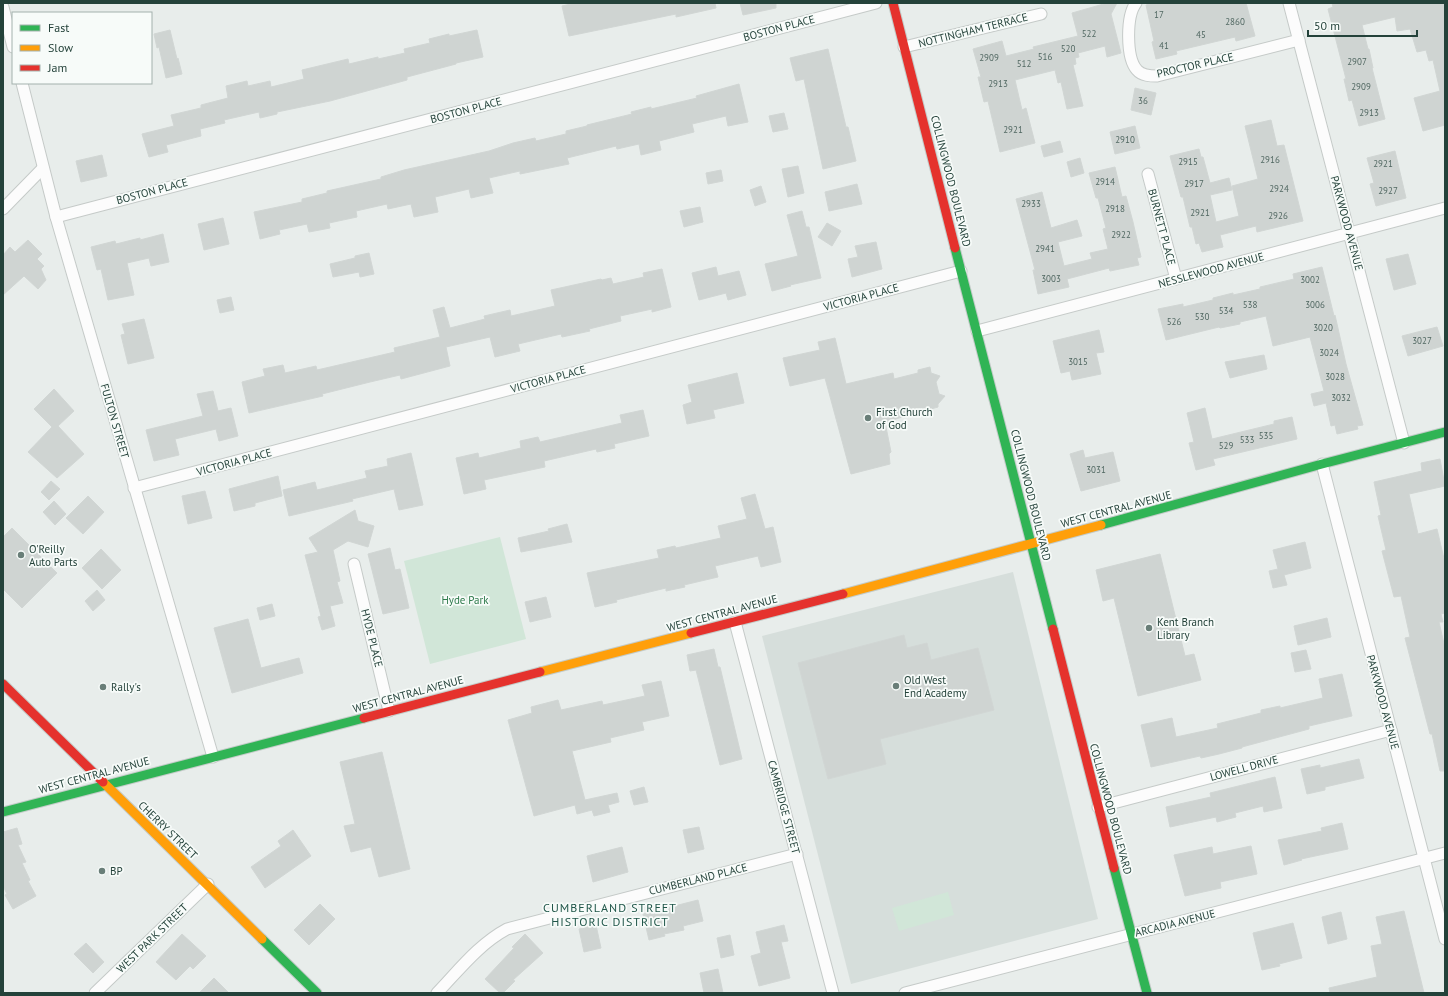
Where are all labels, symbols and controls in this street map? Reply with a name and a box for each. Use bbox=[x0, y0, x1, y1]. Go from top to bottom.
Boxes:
house number: 17 bbox=[1154, 9, 1164, 20]
street label: NOTTINGHAM TERRACE bbox=[917, 10, 1029, 50]
legend bbox=[12, 12, 152, 84]
street label: BOSTON PLACE bbox=[742, 12, 816, 44]
scale bar bbox=[1308, 12, 1417, 38]
house number: 2860 bbox=[1225, 16, 1245, 27]
text: 50 m bbox=[1314, 18, 1340, 33]
text: Fast bbox=[48, 20, 69, 35]
house number: 522 bbox=[1082, 28, 1096, 39]
house number: 45 bbox=[1196, 29, 1206, 40]
text: Slow bbox=[48, 40, 73, 55]
house number: 41 bbox=[1159, 40, 1169, 51]
house number: 520 bbox=[1061, 43, 1075, 54]
street label: PROCTOR PLACE bbox=[1155, 49, 1235, 81]
house number: 516 bbox=[1038, 51, 1052, 62]
house number: 2909 bbox=[979, 52, 999, 63]
house number: 2907 bbox=[1347, 56, 1367, 67]
house number: 512 bbox=[1017, 58, 1031, 69]
text: Jam bbox=[47, 60, 67, 75]
house number: 2913 bbox=[988, 78, 1008, 89]
house number: 2909 bbox=[1351, 81, 1371, 92]
street label: BOSTON PLACE bbox=[429, 94, 503, 126]
house number: 36 bbox=[1138, 95, 1148, 106]
house number: 2913 bbox=[1359, 107, 1379, 118]
street label: COLLINGWOOD BOULEVARD bbox=[928, 114, 974, 248]
house number: 2921 bbox=[1003, 124, 1023, 135]
house number: 2910 bbox=[1115, 134, 1135, 145]
house number: 2916 bbox=[1260, 154, 1280, 165]
house number: 2915 bbox=[1178, 156, 1198, 167]
house number: 2921 bbox=[1373, 158, 1393, 169]
street label: PARKWOOD AVENUE bbox=[1328, 174, 1366, 272]
street label: BOSTON PLACE bbox=[115, 175, 189, 207]
house number: 2914 bbox=[1095, 176, 1115, 187]
house number: 2917 bbox=[1184, 178, 1204, 189]
house number: 2924 bbox=[1269, 183, 1289, 194]
house number: 2927 bbox=[1378, 185, 1398, 196]
street label: BURNETT PLACE bbox=[1145, 187, 1179, 267]
house number: 2933 bbox=[1021, 198, 1041, 209]
house number: 2918 bbox=[1105, 203, 1125, 214]
house number: 2921 bbox=[1190, 207, 1210, 218]
house number: 2926 bbox=[1268, 210, 1288, 221]
house number: 2922 bbox=[1111, 229, 1131, 240]
house number: 2941 bbox=[1035, 243, 1055, 254]
street label: NESSLEWOOD AVENUE bbox=[1157, 249, 1265, 291]
house number: 3003 bbox=[1041, 273, 1061, 284]
house number: 3002 bbox=[1300, 274, 1320, 285]
street label: VICTORIA PLACE bbox=[821, 280, 900, 314]
house number: 538 bbox=[1243, 299, 1257, 310]
house number: 3006 bbox=[1305, 299, 1325, 310]
house number: 534 bbox=[1219, 305, 1233, 316]
house number: 530 bbox=[1195, 311, 1209, 322]
house number: 526 bbox=[1167, 316, 1181, 327]
house number: 3020 bbox=[1313, 322, 1333, 333]
house number: 3027 bbox=[1412, 335, 1432, 346]
house number: 3024 bbox=[1319, 347, 1339, 358]
house number: 3015 bbox=[1068, 356, 1088, 367]
street label: VICTORIA PLACE bbox=[508, 362, 587, 396]
house number: 3028 bbox=[1325, 371, 1345, 382]
street label: FULTON STREET bbox=[98, 382, 132, 460]
house number: 3032 bbox=[1331, 392, 1351, 403]
place label: First Church of God bbox=[876, 405, 933, 432]
marker: First Church of God bbox=[863, 413, 873, 423]
street label: COLLINGWOOD BOULEVARD bbox=[1008, 428, 1054, 562]
house number: 535 bbox=[1259, 430, 1273, 441]
house number: 533 bbox=[1240, 434, 1254, 445]
house number: 529 bbox=[1219, 440, 1233, 451]
street label: VICTORIA PLACE bbox=[194, 445, 273, 479]
house number: 3031 bbox=[1086, 464, 1106, 475]
street label: WEST CENTRAL AVENUE bbox=[1059, 487, 1173, 531]
place label: O'Reilly Auto Parts bbox=[29, 542, 78, 569]
marker: O'Reilly Auto Parts bbox=[16, 550, 26, 560]
street label: WEST CENTRAL AVENUE bbox=[665, 591, 779, 635]
park label: Hyde Park bbox=[441, 593, 489, 607]
street label: HYDE PLACE bbox=[358, 607, 386, 669]
place label: Kent Branch Library bbox=[1157, 615, 1214, 642]
marker: Kent Branch Library bbox=[1144, 623, 1154, 633]
street label: PARKWOOD AVENUE bbox=[1364, 653, 1402, 751]
street label: WEST CENTRAL AVENUE bbox=[351, 672, 465, 716]
place label: Old West End Academy bbox=[904, 673, 968, 700]
place label: Rally's bbox=[111, 680, 141, 694]
marker: Old West End Academy bbox=[891, 681, 901, 691]
marker: Rally's bbox=[98, 682, 108, 692]
street label: COLLINGWOOD BOULEVARD bbox=[1087, 742, 1135, 876]
street label: LOWELL DRIVE bbox=[1208, 752, 1280, 784]
street label: WEST CENTRAL AVENUE bbox=[37, 753, 151, 797]
street label: CAMBRIDGE STREET bbox=[765, 759, 803, 855]
street label: CHERRY STREET bbox=[135, 798, 201, 862]
street label: CUMBERLAND PLACE bbox=[647, 860, 749, 898]
place label: BP bbox=[110, 864, 123, 878]
marker: BP bbox=[97, 866, 107, 876]
street label: WEST PARK STREET bbox=[113, 900, 191, 976]
district label: CUMBERLAND STREET HISTORIC DISTRICT bbox=[543, 900, 677, 929]
street label: ARCADIA AVENUE bbox=[1133, 906, 1217, 940]

